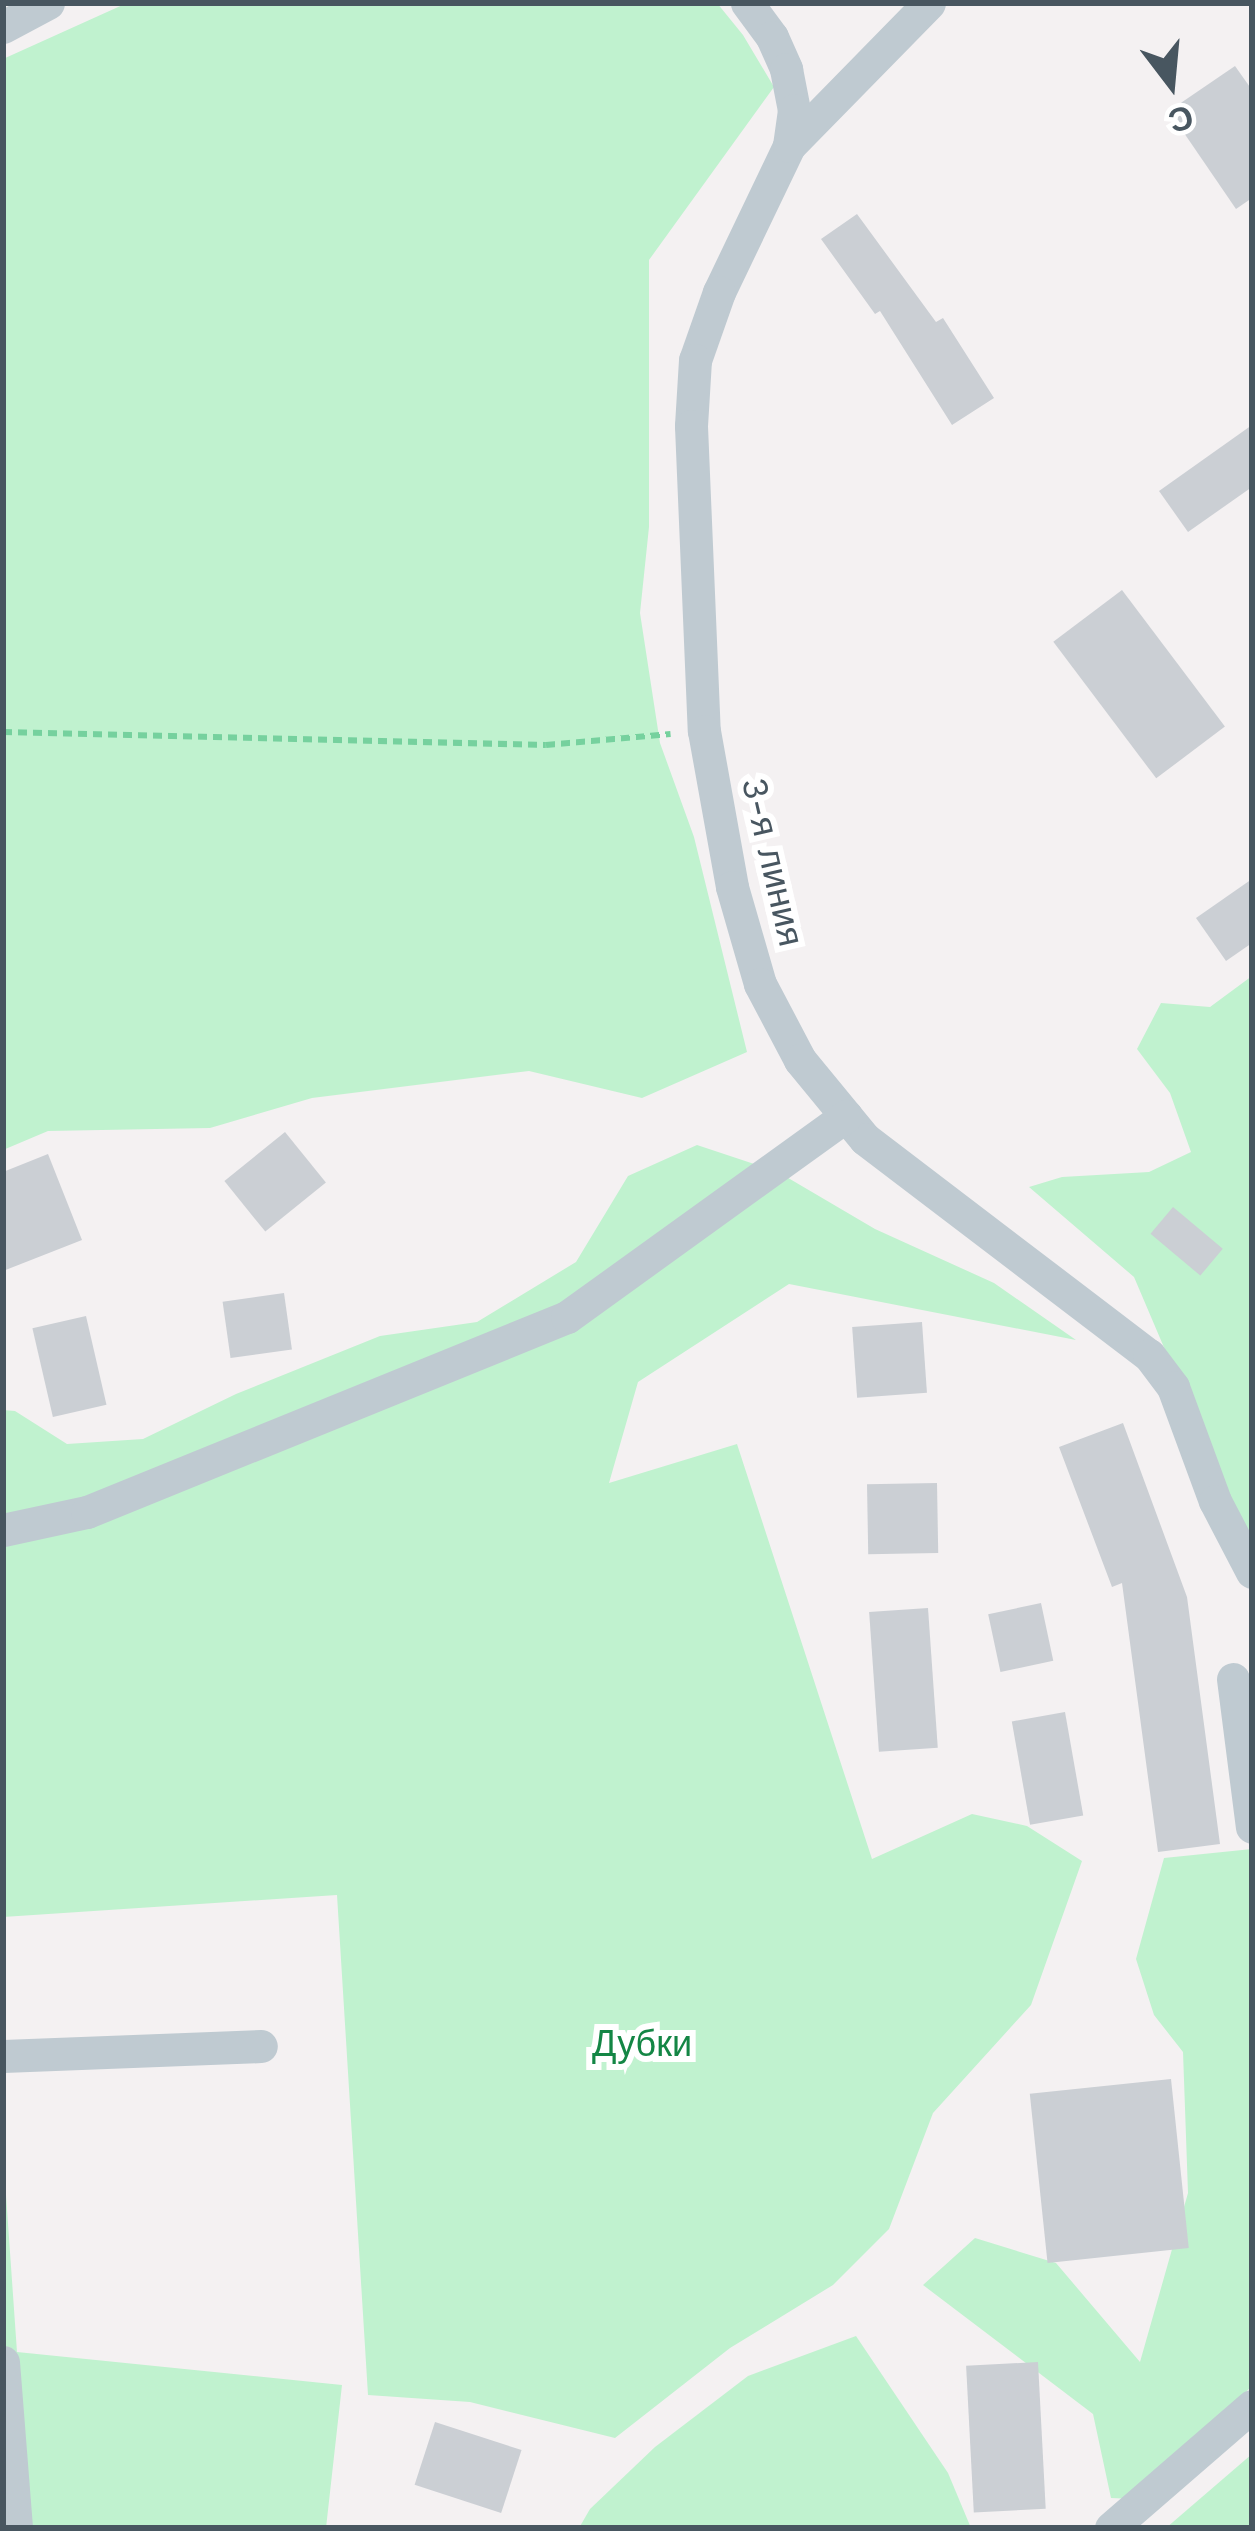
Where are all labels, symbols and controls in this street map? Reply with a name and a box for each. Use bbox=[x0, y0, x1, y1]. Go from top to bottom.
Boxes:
north arrow bbox=[1111, 24, 1231, 144]
text: С bbox=[1164, 97, 1198, 141]
street label: 3-я линия bbox=[732, 773, 812, 951]
park label: Дубки bbox=[592, 2023, 692, 2067]

